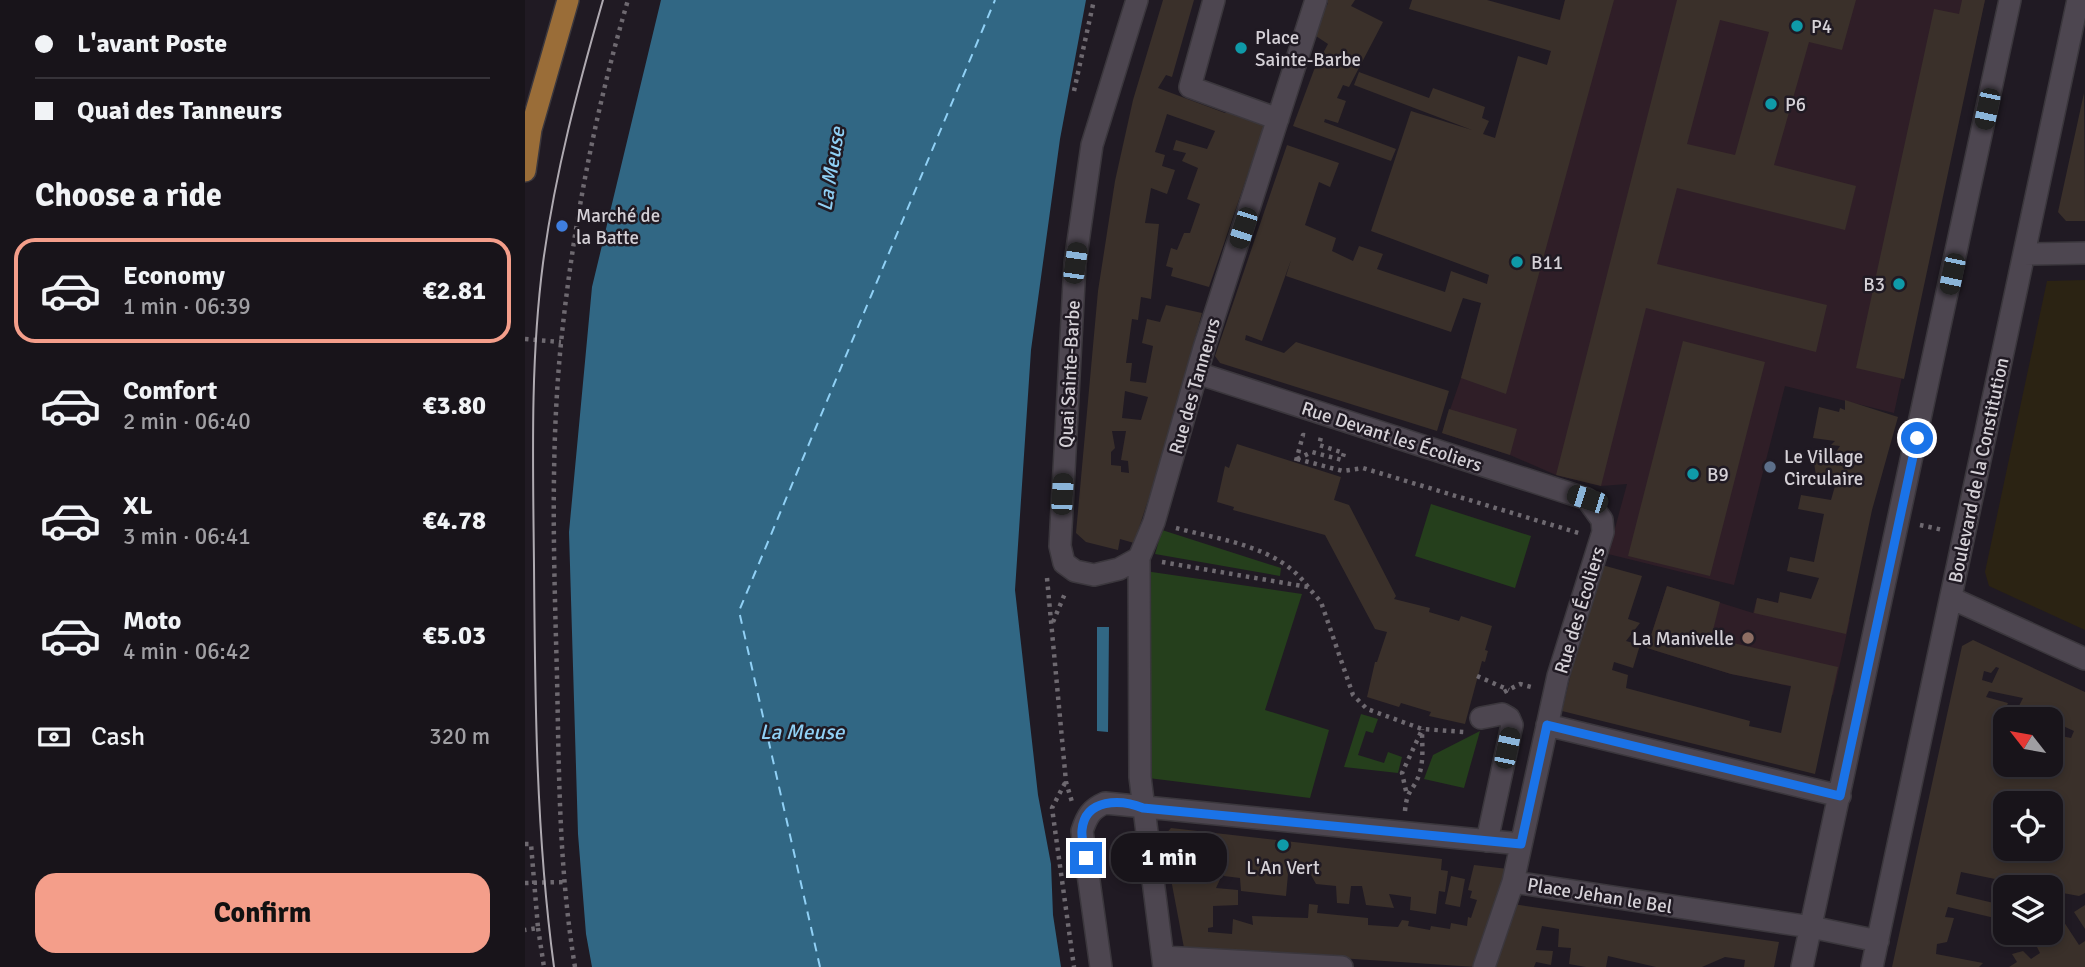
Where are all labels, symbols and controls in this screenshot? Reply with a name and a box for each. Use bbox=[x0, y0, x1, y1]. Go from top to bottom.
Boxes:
place label: P4 bbox=[1811, 15, 1832, 39]
marker: P4 bbox=[1789, 18, 1805, 34]
place label: Place Sainte-Barbe bbox=[1255, 26, 1361, 72]
text: L'avant Poste bbox=[77, 28, 227, 60]
marker: Place Sainte-Barbe bbox=[1233, 40, 1249, 56]
car bbox=[1973, 86, 2002, 132]
place label: P6 bbox=[1785, 93, 1806, 117]
text: Quai des Tanneurs bbox=[77, 95, 282, 127]
marker: P6 bbox=[1763, 96, 1779, 112]
water label: La Meuse bbox=[812, 124, 851, 213]
text: Choose a ride bbox=[35, 176, 222, 215]
place label: Marché de la Batte bbox=[576, 204, 660, 250]
car bbox=[1227, 205, 1260, 251]
marker: Marché de la Batte bbox=[554, 218, 570, 234]
car bbox=[1062, 241, 1089, 285]
place label: B11 bbox=[1531, 251, 1563, 275]
car bbox=[1938, 251, 1967, 297]
marker: B11 bbox=[1509, 254, 1525, 270]
icon: car bbox=[39, 259, 102, 322]
text: Economy bbox=[123, 260, 225, 292]
place label: B3 bbox=[1863, 273, 1885, 297]
text: €2.81 bbox=[422, 275, 486, 307]
marker: B3 bbox=[1891, 276, 1907, 292]
text: 1 min · 06:39 bbox=[123, 292, 251, 321]
street label: Quai Sainte-Barbe bbox=[1054, 300, 1086, 448]
street label: Rue des Tanneurs bbox=[1164, 315, 1226, 457]
street label: Boulevard de la Constitution bbox=[1943, 355, 2015, 585]
icon: car bbox=[39, 374, 102, 437]
text: Comfort bbox=[123, 375, 217, 407]
text: €3.80 bbox=[422, 390, 486, 422]
street label: Rue Devant les Écoliers bbox=[1298, 396, 1485, 477]
text: 2 min · 06:40 bbox=[123, 407, 251, 436]
route start bbox=[1901, 422, 1933, 454]
place label: Le Village Circulaire bbox=[1784, 445, 1863, 491]
marker: Le Village Circulaire bbox=[1762, 459, 1778, 475]
place label: B9 bbox=[1707, 463, 1729, 487]
marker: B9 bbox=[1685, 466, 1701, 482]
car bbox=[1051, 472, 1074, 516]
car bbox=[1564, 483, 1611, 515]
icon: car bbox=[39, 489, 102, 552]
text: XL bbox=[123, 490, 153, 522]
text: €4.78 bbox=[422, 505, 486, 537]
text: 3 min · 06:41 bbox=[123, 522, 251, 551]
street label: Rue des Écoliers bbox=[1549, 544, 1611, 677]
icon: car bbox=[39, 604, 102, 667]
text: Moto bbox=[123, 605, 181, 637]
text: €5.03 bbox=[422, 620, 486, 652]
place label: La Manivelle bbox=[1632, 627, 1734, 651]
marker: La Manivelle bbox=[1740, 630, 1756, 646]
text: 4 min · 06:42 bbox=[123, 637, 251, 666]
north arrow bbox=[1993, 707, 2063, 777]
map controls bbox=[1993, 707, 2063, 945]
icon: cash bbox=[35, 718, 73, 756]
water label: La Meuse bbox=[760, 719, 846, 745]
text: Cash bbox=[91, 721, 145, 753]
text: 320 m bbox=[429, 722, 490, 751]
car bbox=[1493, 725, 1522, 771]
button: locate bbox=[1993, 791, 2063, 861]
callout: 1 min bbox=[1111, 834, 1226, 882]
marker: L'An Vert bbox=[1275, 837, 1291, 853]
route end bbox=[1070, 842, 1102, 874]
text: 1 min bbox=[1141, 843, 1197, 872]
place label: L'An Vert bbox=[1246, 856, 1320, 880]
button: Confirm bbox=[35, 873, 490, 953]
street label: Place Jehan le Bel bbox=[1526, 873, 1674, 919]
button: layers bbox=[1993, 875, 2063, 945]

